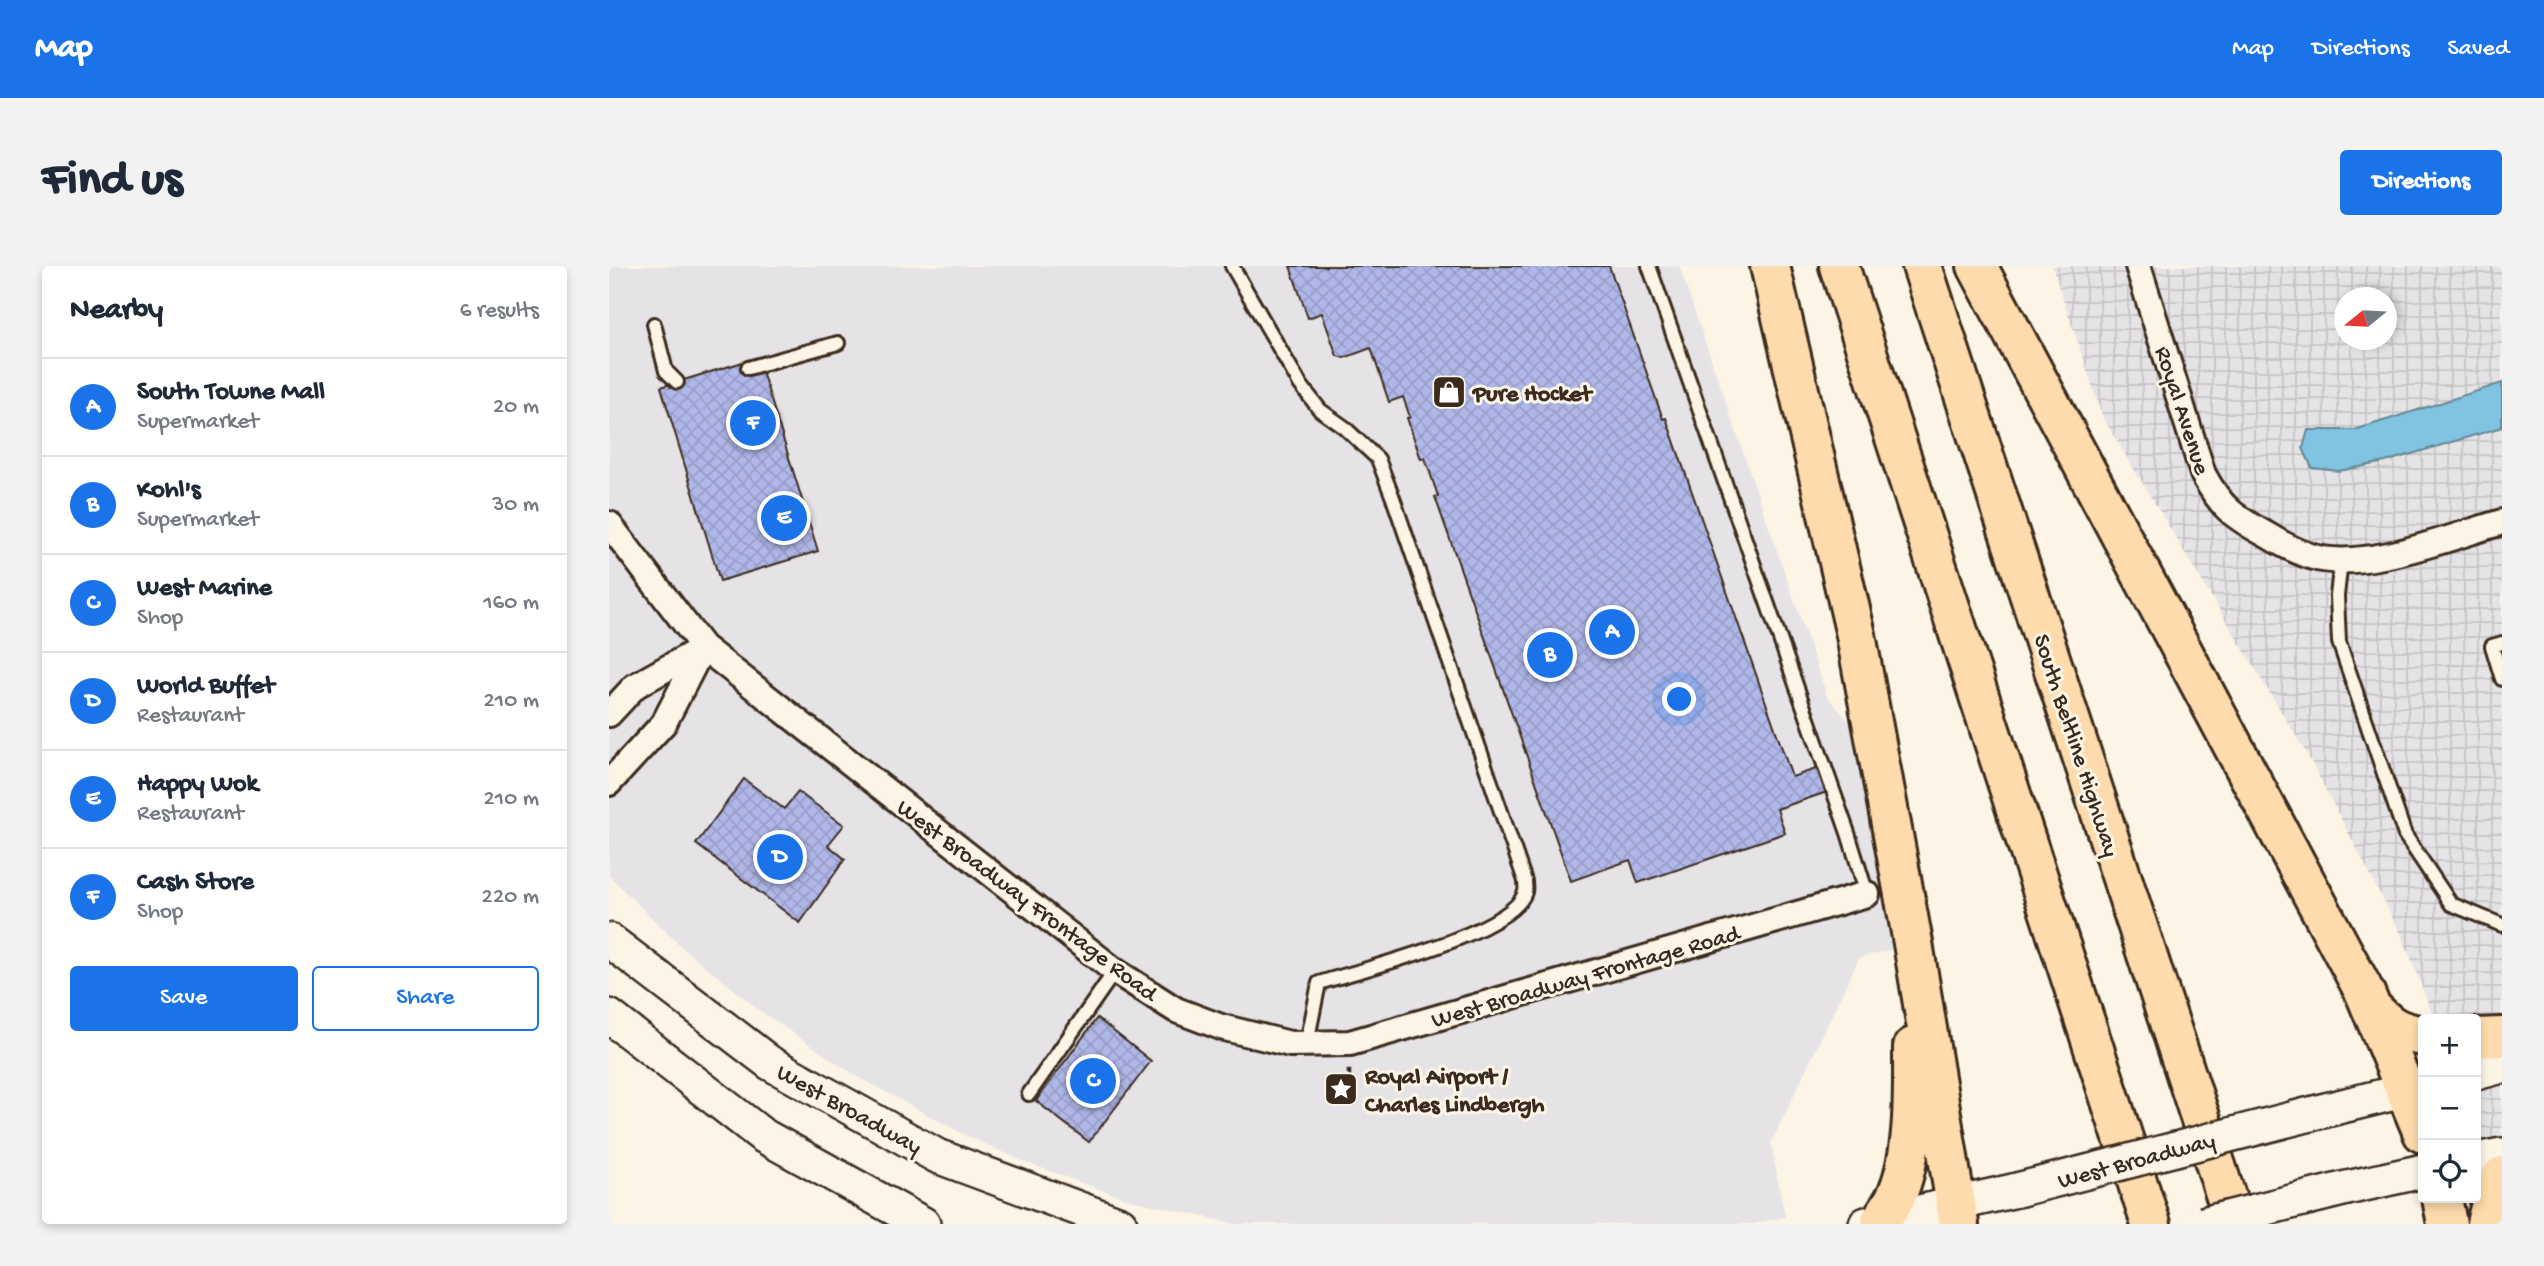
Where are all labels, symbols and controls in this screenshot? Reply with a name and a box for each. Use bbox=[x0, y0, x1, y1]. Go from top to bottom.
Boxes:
text: Map bbox=[35, 30, 92, 68]
text: Map bbox=[2232, 35, 2274, 64]
text: Directions bbox=[2312, 35, 2410, 64]
text: Saved bbox=[2448, 35, 2509, 64]
button: Directions bbox=[2340, 150, 2502, 215]
text: Find us bbox=[42, 153, 182, 211]
north arrow bbox=[2334, 287, 2397, 350]
text: Nearby bbox=[70, 294, 163, 329]
text: 6 results bbox=[460, 298, 539, 325]
street label: Royal Avenue bbox=[2146, 343, 2215, 480]
shop icon: Pure Hocket bbox=[1430, 373, 1468, 411]
text: South Towne Mall bbox=[137, 378, 325, 409]
place label: Pure Hocket bbox=[1471, 381, 1593, 410]
text: A bbox=[86, 394, 100, 421]
text: 20 m bbox=[493, 394, 539, 421]
pin: F bbox=[730, 397, 776, 449]
text: Supermarket bbox=[137, 409, 259, 436]
text: Kohl's bbox=[137, 476, 201, 507]
text: B bbox=[87, 492, 99, 519]
text: 30 m bbox=[492, 492, 539, 519]
pin: E bbox=[761, 492, 807, 544]
text: Supermarket bbox=[137, 507, 259, 534]
text: West Marine bbox=[137, 574, 272, 605]
text: C bbox=[87, 590, 99, 617]
text: 160 m bbox=[483, 590, 539, 617]
text: Shop bbox=[137, 605, 183, 632]
pin: A bbox=[1589, 606, 1635, 658]
pin: B bbox=[1527, 629, 1573, 681]
street label: South Beltline Highway bbox=[2025, 631, 2124, 861]
text: World Buffet bbox=[137, 672, 274, 703]
your location bbox=[1662, 682, 1696, 716]
text: D bbox=[86, 688, 101, 715]
text: 210 m bbox=[484, 688, 539, 715]
text: Restaurant bbox=[137, 703, 244, 730]
text: Happy Wok bbox=[137, 770, 258, 801]
text: E bbox=[86, 786, 100, 813]
text: 210 m bbox=[484, 786, 539, 813]
street label: West Broadway Frontage Road bbox=[890, 794, 1164, 1011]
text: Restaurant bbox=[137, 801, 244, 828]
pin: D bbox=[757, 831, 803, 883]
text: Cash Store bbox=[137, 868, 254, 899]
text: F bbox=[87, 884, 99, 911]
text: 220 m bbox=[482, 884, 539, 911]
text: Shop bbox=[137, 899, 183, 926]
street label: West Broadway Frontage Road bbox=[1429, 920, 1745, 1036]
button: Save bbox=[70, 966, 298, 1031]
button: Share bbox=[312, 966, 539, 1031]
map controls bbox=[2418, 1014, 2481, 1203]
button: + bbox=[2418, 1014, 2481, 1077]
pin: C bbox=[1070, 1055, 1116, 1107]
street label: West Broadway bbox=[771, 1059, 926, 1163]
place label: Royal Airport / Charles Lindbergh bbox=[1364, 1064, 1545, 1121]
place icon: Royal Airport / Charles Lindbergh bbox=[1322, 1070, 1360, 1108]
button: − bbox=[2418, 1077, 2481, 1140]
street label: West Broadway bbox=[2055, 1127, 2219, 1197]
button: locate bbox=[2418, 1140, 2481, 1203]

